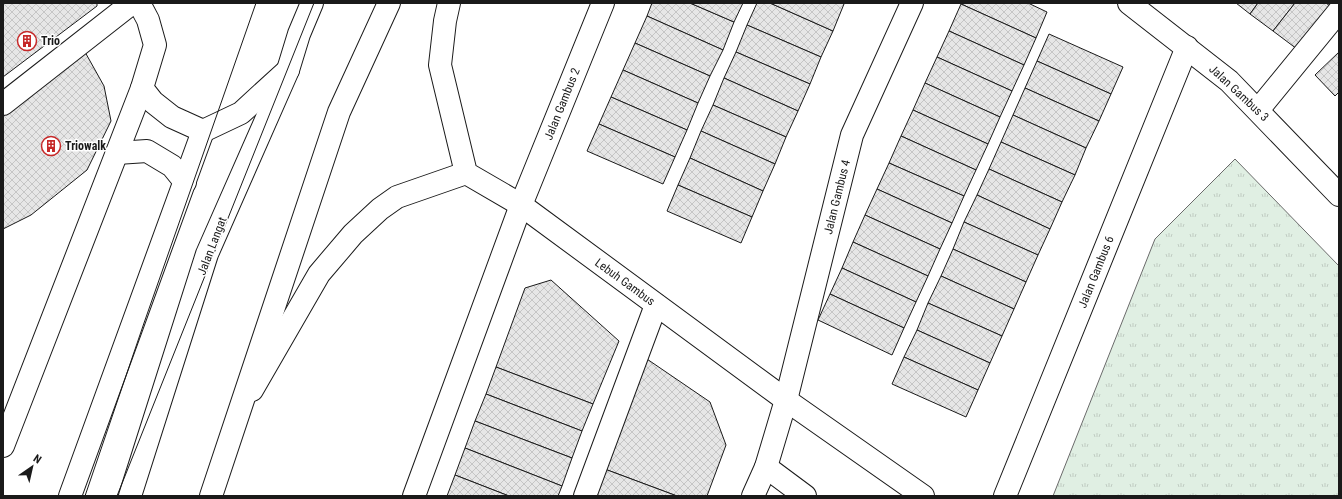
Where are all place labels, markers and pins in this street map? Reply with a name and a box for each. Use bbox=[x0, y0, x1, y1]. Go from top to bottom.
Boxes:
building icon: Trio bbox=[16, 30, 38, 52]
place label: Trio bbox=[41, 34, 60, 48]
building icon: Triowalk bbox=[40, 135, 62, 157]
place label: Triowalk bbox=[65, 139, 106, 153]

